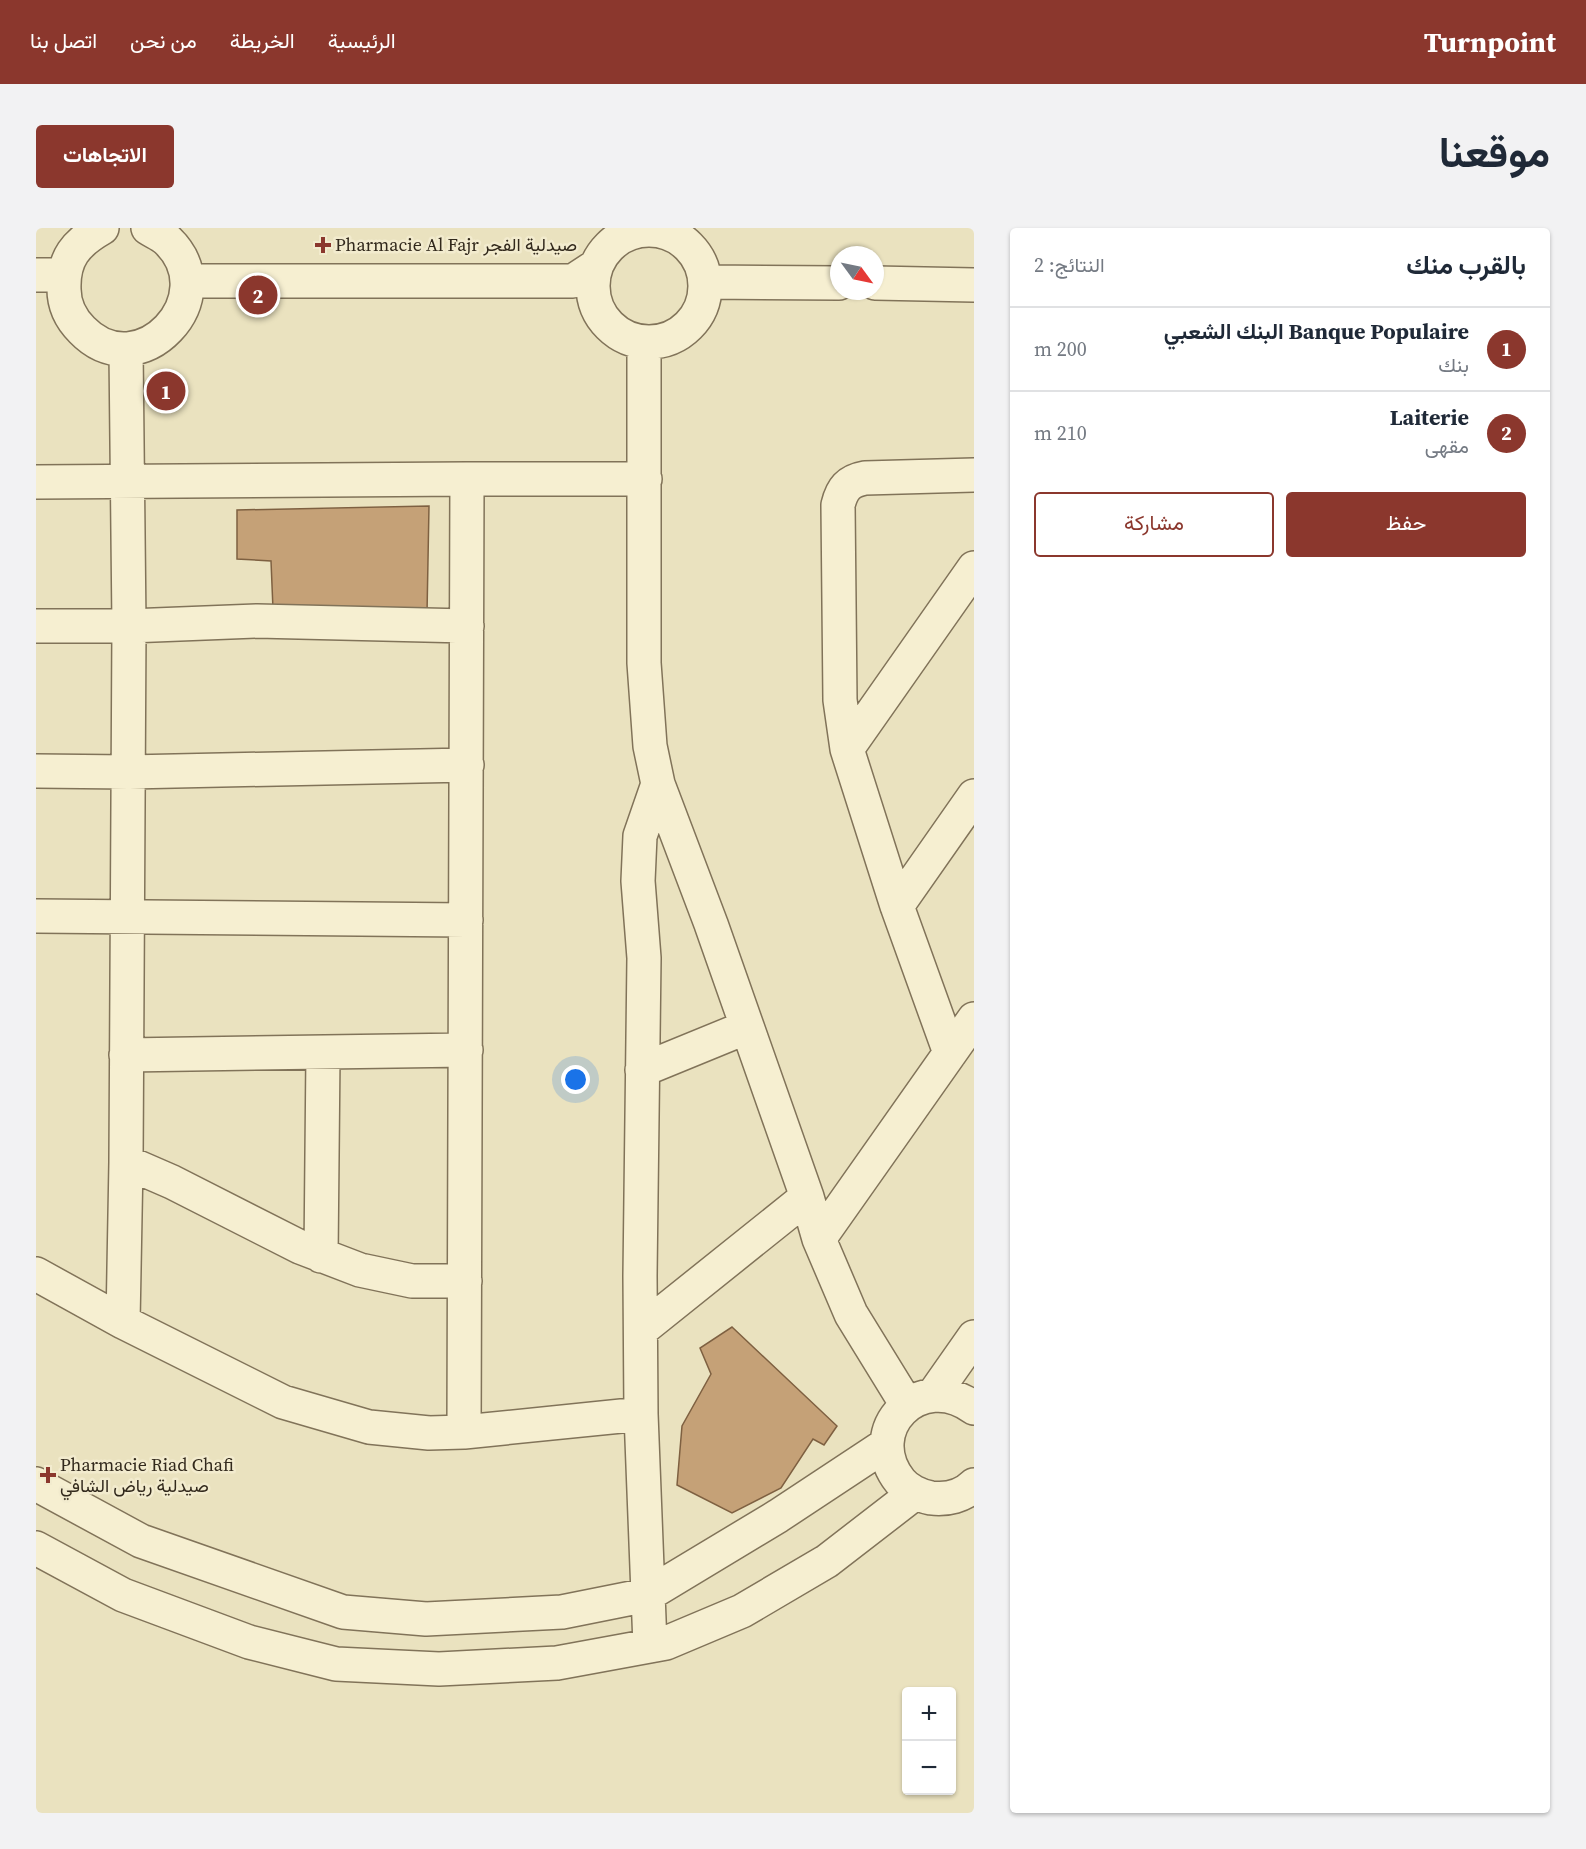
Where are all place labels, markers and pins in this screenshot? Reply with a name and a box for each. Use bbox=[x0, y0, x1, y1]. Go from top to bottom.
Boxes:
place label: Pharmacie Al Fajr صيدلية الفجر bbox=[335, 232, 577, 257]
marker: Pharmacie Al Fajr صيدلية الفجر bbox=[316, 238, 330, 252]
pin: 2 bbox=[238, 272, 278, 318]
pin: 1 bbox=[146, 368, 186, 414]
place label: Pharmacie Riad Chafi صيدلية رياض الشافي bbox=[60, 1452, 234, 1501]
marker: Pharmacie Riad Chafi صيدلية رياض الشافي bbox=[41, 1468, 55, 1482]

